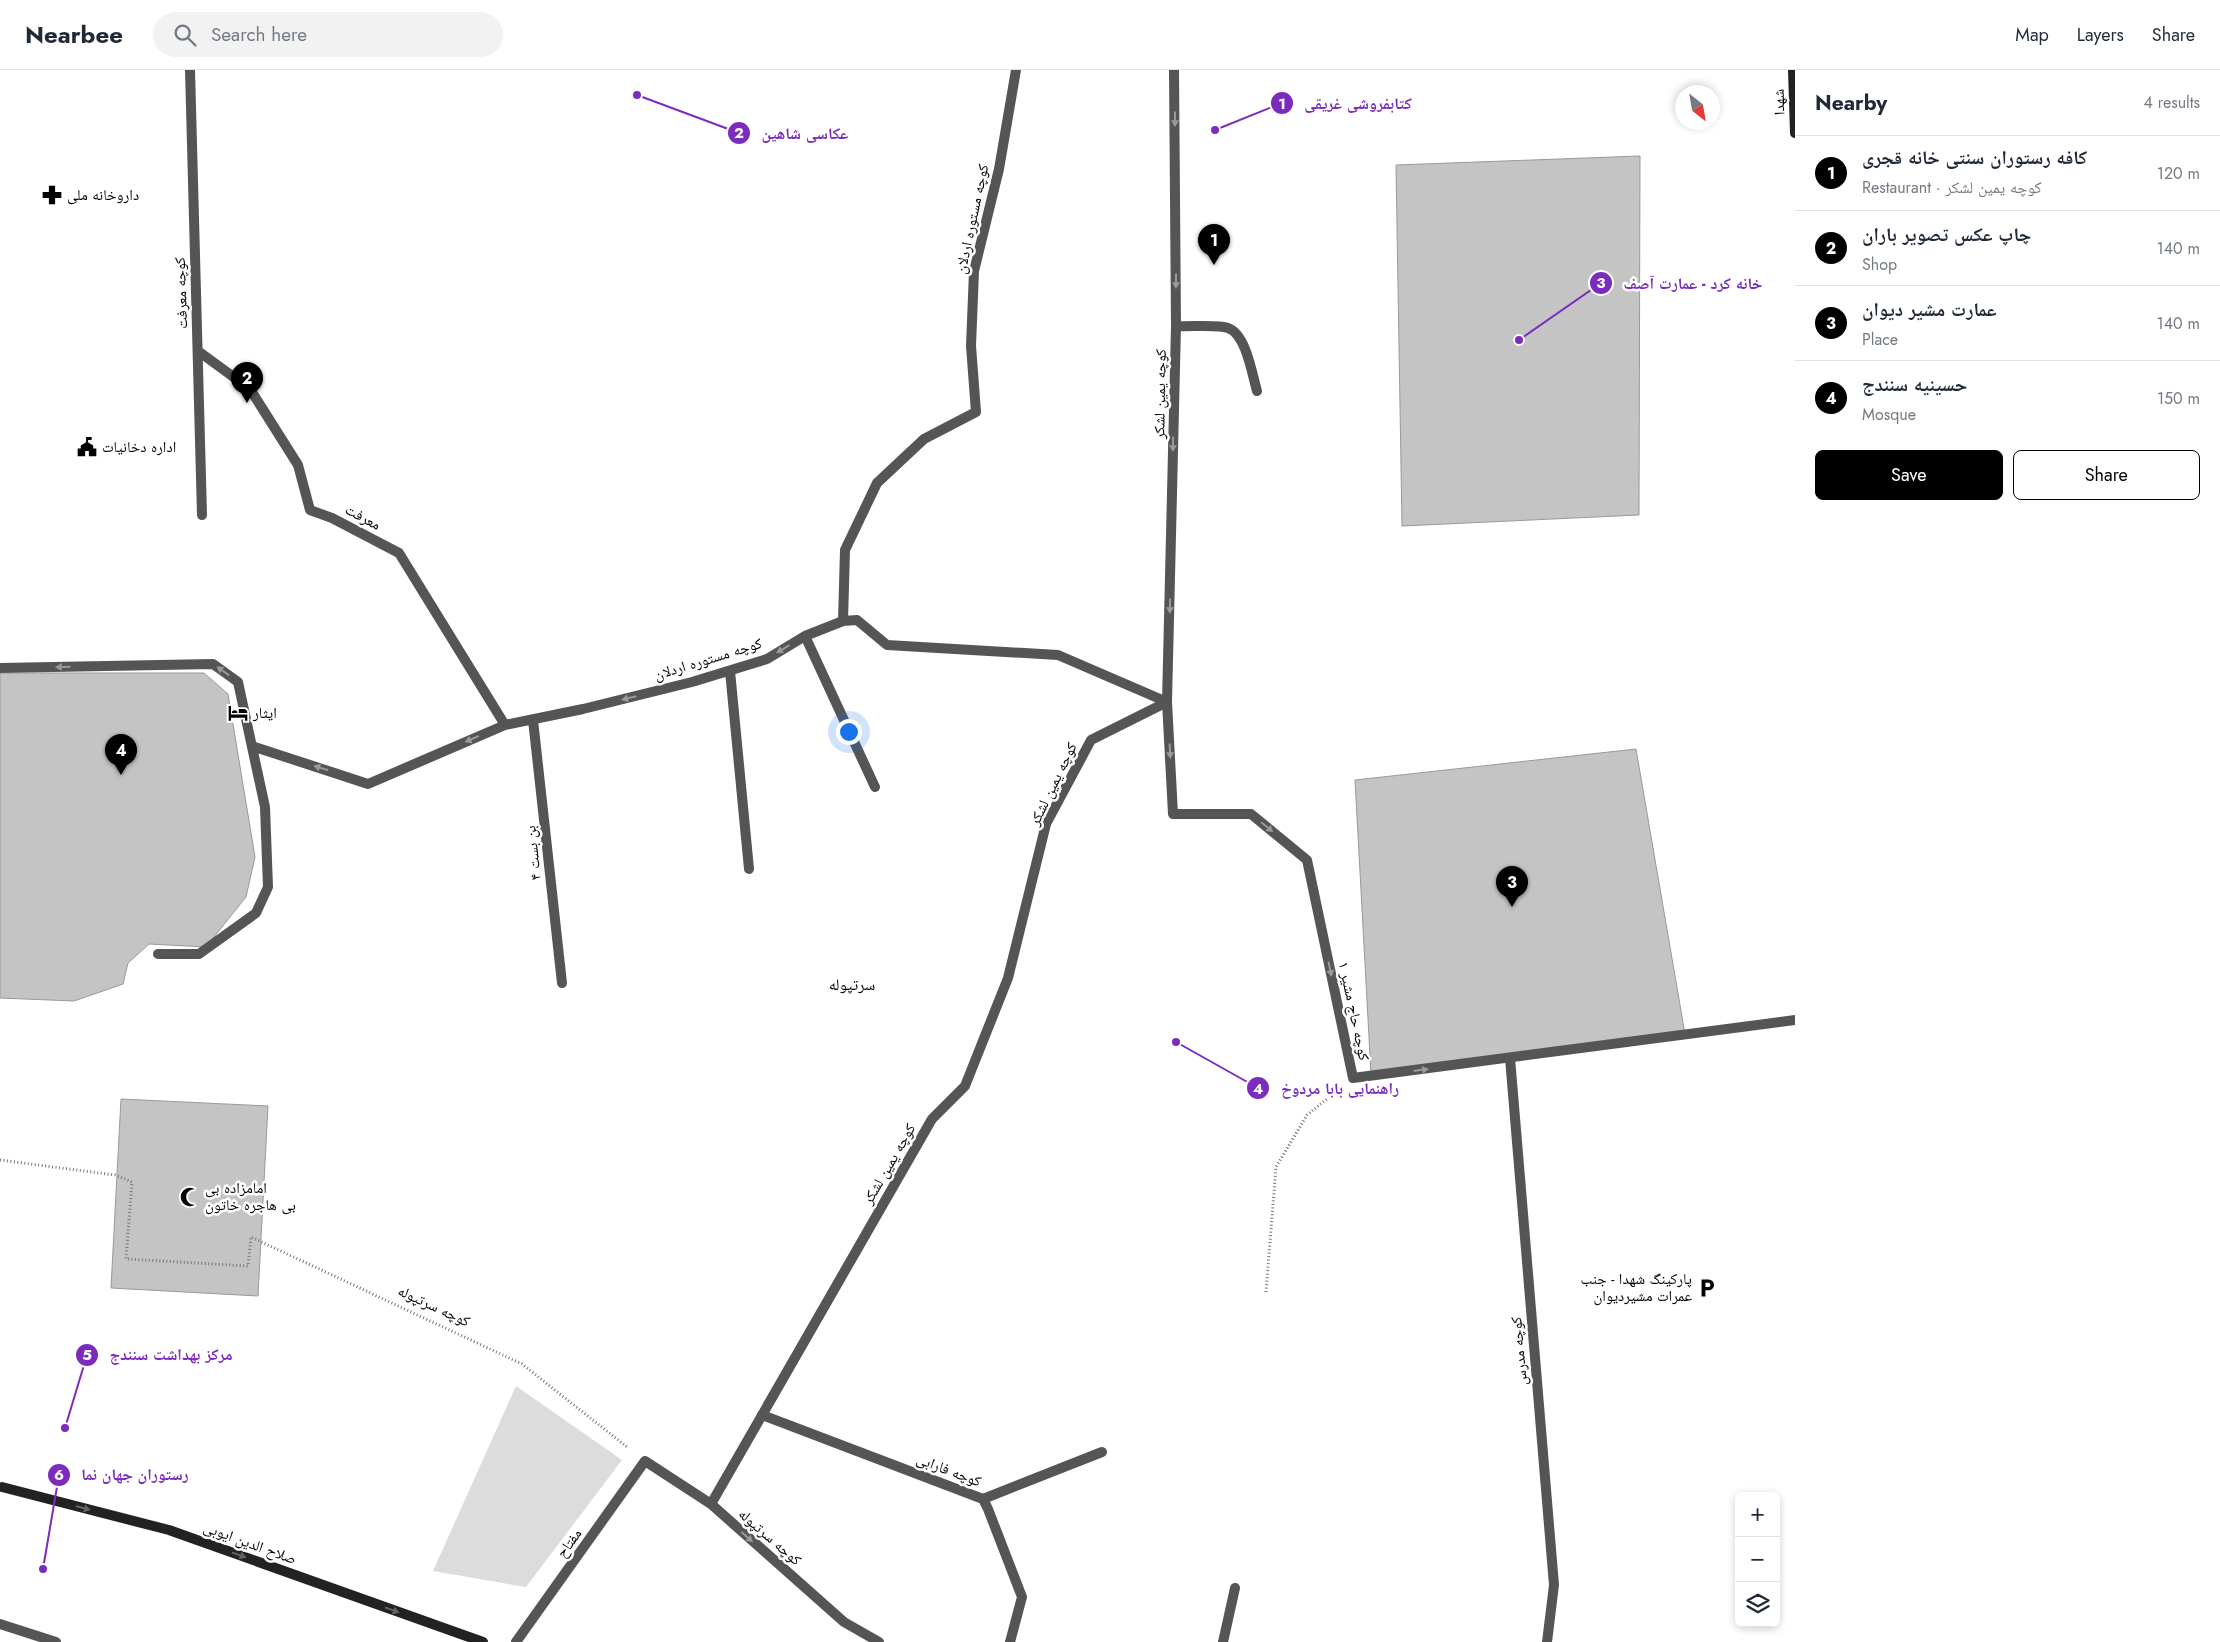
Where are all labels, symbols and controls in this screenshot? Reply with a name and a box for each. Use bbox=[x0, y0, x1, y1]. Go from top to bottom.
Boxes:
search box bbox=[153, 12, 503, 57]
text: Nearbee bbox=[25, 17, 123, 52]
icon: search bbox=[171, 21, 199, 49]
text: Search here bbox=[211, 21, 307, 48]
text: Map bbox=[2015, 22, 2049, 48]
text: Layers bbox=[2077, 22, 2124, 48]
text: Share bbox=[2152, 22, 2195, 48]
north arrow bbox=[1675, 85, 1720, 130]
callout: کتابفروشی غریقی bbox=[1269, 88, 1422, 119]
street label: شهدا bbox=[1768, 88, 1790, 116]
text: Nearby bbox=[1815, 88, 1887, 118]
text: 4 results bbox=[2144, 91, 2200, 114]
text: کتابفروشی غریقی bbox=[1304, 92, 1412, 115]
text: 1 bbox=[1278, 93, 1286, 115]
one-way arrow bbox=[1171, 111, 1179, 127]
callout: عکاسی شاهین bbox=[727, 118, 858, 149]
text: 2 bbox=[734, 122, 744, 144]
text: عکاسی شاهین bbox=[762, 122, 848, 145]
text: کافه رستوران سنتی خانه قجری bbox=[1862, 144, 2087, 171]
street label: کوچه مستوره اردلان bbox=[950, 162, 994, 276]
text: 1 bbox=[1827, 162, 1835, 185]
text: 120 m bbox=[2157, 162, 2200, 185]
text: Restaurant · کوچه یمین لشکر bbox=[1862, 176, 2042, 199]
pharmacy icon: داروخانه ملی bbox=[41, 184, 63, 206]
place label: داروخانه ملی bbox=[67, 184, 139, 206]
text: چاپ عکس تصویر باران bbox=[1862, 221, 2031, 248]
pin: 1 bbox=[1198, 224, 1230, 265]
text: 2 bbox=[1826, 237, 1836, 260]
text: 140 m bbox=[2157, 237, 2200, 260]
text: Shop bbox=[1862, 253, 1897, 276]
street label: کوچه معرفت bbox=[169, 257, 193, 329]
callout: خانه کرد - عمارت آصف bbox=[1588, 267, 1772, 298]
text: 3 bbox=[1596, 272, 1606, 294]
text: خانه کرد - عمارت آصف bbox=[1624, 272, 1762, 295]
one-way arrow bbox=[1172, 273, 1180, 289]
text: عمارت مشیر دیوان bbox=[1862, 296, 1997, 323]
text: 3 bbox=[1826, 312, 1836, 335]
text: 140 m bbox=[2157, 312, 2200, 335]
text: Place bbox=[1862, 328, 1898, 351]
street label: کوچه یمین لشکر bbox=[1148, 349, 1172, 440]
pin: 2 bbox=[231, 362, 263, 403]
text: حسینیه سنندج bbox=[1862, 371, 1967, 398]
text: 4 bbox=[1825, 387, 1837, 410]
text: 150 m bbox=[2157, 387, 2200, 410]
text: Mosque bbox=[1862, 403, 1916, 426]
public building icon: اداره دخانیات bbox=[76, 436, 98, 458]
place label: اداره دخانیات bbox=[102, 436, 176, 458]
one-way arrow bbox=[1169, 436, 1177, 452]
button: Save bbox=[1815, 450, 2003, 500]
button: Share bbox=[2013, 450, 2200, 500]
street label: معرفت bbox=[341, 498, 385, 536]
one-way arrow bbox=[1165, 598, 1173, 614]
street label: کوچه مستوره اردلان bbox=[651, 632, 765, 686]
one-way arrow bbox=[777, 645, 790, 654]
one-way arrow bbox=[54, 663, 70, 671]
one-way arrow bbox=[216, 666, 230, 676]
one-way arrow bbox=[621, 694, 636, 702]
hotel icon: ایثار bbox=[227, 702, 249, 724]
place label: ایثار bbox=[252, 702, 277, 724]
your location bbox=[836, 719, 862, 745]
pin: 4 bbox=[105, 734, 137, 775]
one-way arrow bbox=[465, 736, 479, 744]
street label: کوچه یمین لشکر bbox=[1023, 739, 1083, 830]
one-way arrow bbox=[1166, 743, 1174, 759]
one-way arrow bbox=[314, 764, 329, 772]
one-way arrow bbox=[1261, 822, 1274, 833]
street label: بن بست ۴ bbox=[519, 825, 547, 881]
pin: 3 bbox=[1496, 866, 1528, 907]
street label: کوچه حاج مشیر ۱ bbox=[1333, 959, 1375, 1063]
one-way arrow bbox=[1326, 961, 1334, 976]
district label: سرتپوله bbox=[829, 973, 875, 996]
one-way arrow bbox=[1413, 1065, 1429, 1073]
callout: راهنمایی بابا مردوخ bbox=[1246, 1073, 1409, 1104]
text: راهنمایی بابا مردوخ bbox=[1281, 1077, 1399, 1100]
text: 4 bbox=[1253, 1078, 1263, 1100]
street label: کوچه یمین لشکر bbox=[856, 1119, 921, 1209]
place label: امامزاده بی بی هاجره خاتون bbox=[205, 1177, 296, 1216]
mosque icon: امامزاده بی بی هاجره خاتون bbox=[179, 1186, 201, 1208]
place label: پارکینگ شهدا - جنب عمرات مشیردیوان bbox=[1581, 1268, 1692, 1307]
parking icon: پارکینگ شهدا - جنب عمرات مشیردیوان bbox=[1696, 1277, 1718, 1299]
street label: کوچه سرتپوله bbox=[394, 1280, 474, 1332]
street label: کوچه مدرس bbox=[1505, 1316, 1533, 1386]
callout: مرکز بهداشت سنندج bbox=[74, 1339, 242, 1370]
text: مرکز بهداشت سنندج bbox=[109, 1343, 233, 1366]
text: 5 bbox=[82, 1344, 92, 1366]
street label: کوچه فارابی bbox=[913, 1448, 985, 1492]
callout: رستوران جهان نما bbox=[46, 1459, 198, 1490]
text: رستوران جهان نما bbox=[81, 1463, 189, 1486]
text: 6 bbox=[54, 1464, 64, 1486]
map controls bbox=[1735, 1492, 1780, 1627]
button: + bbox=[1735, 1492, 1780, 1537]
street label: کوچه سرتپوله bbox=[734, 1503, 806, 1571]
one-way arrow bbox=[76, 1505, 91, 1513]
street label: صلاح الدین ایوبی bbox=[200, 1516, 300, 1570]
street label: مفتاح bbox=[551, 1524, 587, 1562]
one-way arrow bbox=[741, 1531, 754, 1542]
button: − bbox=[1735, 1537, 1780, 1582]
one-way arrow bbox=[232, 1551, 247, 1559]
button: layers bbox=[1735, 1582, 1780, 1627]
one-way arrow bbox=[385, 1606, 400, 1614]

